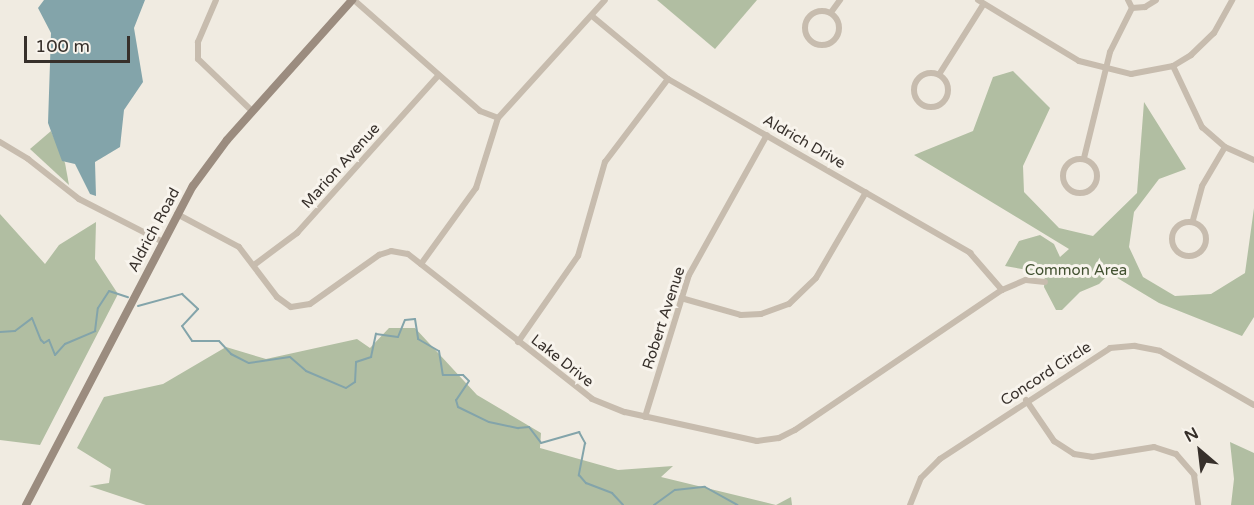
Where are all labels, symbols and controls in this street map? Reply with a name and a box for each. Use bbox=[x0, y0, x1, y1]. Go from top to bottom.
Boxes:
scale bar bbox=[27, 24, 134, 62]
text: 100 m bbox=[35, 35, 90, 57]
street label: Aldrich Drive bbox=[760, 111, 848, 173]
street label: Marion Avenue bbox=[298, 120, 384, 212]
street label: Aldrich Road bbox=[124, 185, 184, 275]
park label: Common Area bbox=[1025, 262, 1127, 280]
street label: Robert Avenue bbox=[639, 264, 689, 372]
street label: Lake Drive bbox=[527, 331, 597, 391]
street label: Concord Circle bbox=[997, 338, 1095, 410]
north arrow bbox=[1170, 421, 1230, 481]
text: N bbox=[1181, 423, 1202, 447]

